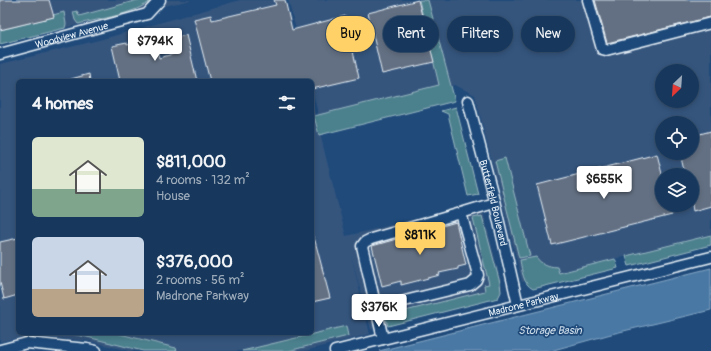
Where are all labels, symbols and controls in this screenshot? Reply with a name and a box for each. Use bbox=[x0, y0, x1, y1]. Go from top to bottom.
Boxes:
chip: Buy bbox=[326, 16, 375, 52]
chip: Rent bbox=[383, 16, 439, 52]
chip: Filters bbox=[447, 16, 513, 52]
chip: New bbox=[521, 16, 575, 52]
street label: Woodview Avenue bbox=[34, 20, 110, 51]
pin: $794K bbox=[127, 28, 183, 62]
text: $794K bbox=[137, 33, 173, 49]
north arrow bbox=[655, 64, 699, 108]
map controls bbox=[655, 64, 699, 212]
icon: filters bbox=[276, 92, 298, 114]
text: 4 homes bbox=[32, 93, 93, 114]
button: locate bbox=[655, 116, 699, 160]
text: $811,000 bbox=[156, 151, 226, 172]
icon: home bbox=[64, 153, 112, 201]
street label: Butterfield Boulevard bbox=[477, 159, 509, 247]
pin: $655K bbox=[576, 166, 632, 200]
button: layers bbox=[655, 168, 699, 212]
text: $655K bbox=[586, 171, 622, 187]
text: 4 rooms · 132 m² bbox=[156, 172, 250, 188]
text: House bbox=[156, 188, 190, 204]
pin: $811K bbox=[392, 222, 448, 256]
text: $811K bbox=[404, 227, 436, 243]
text: $376,000 bbox=[156, 251, 233, 272]
icon: home bbox=[64, 253, 112, 301]
text: 2 rooms · 56 m² bbox=[156, 272, 244, 288]
text: Madrone Parkway bbox=[156, 288, 249, 304]
street label: Madrone Parkway bbox=[487, 290, 560, 319]
pin: $376K bbox=[351, 294, 407, 328]
text: $376K bbox=[361, 299, 397, 315]
water label: Storage Basin bbox=[518, 324, 583, 337]

